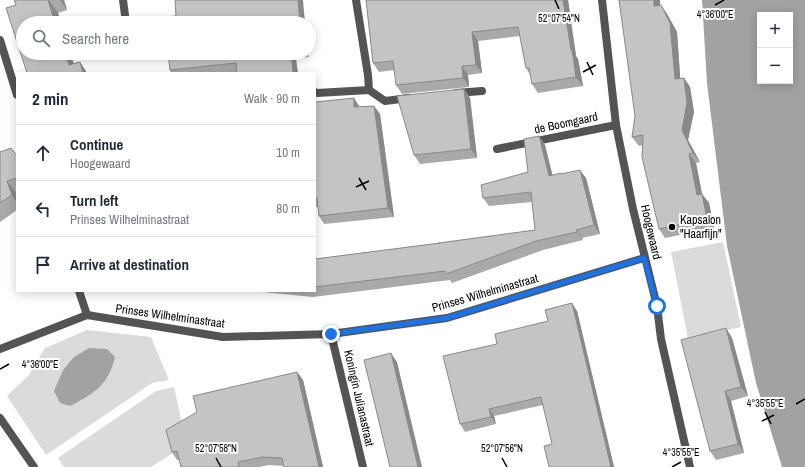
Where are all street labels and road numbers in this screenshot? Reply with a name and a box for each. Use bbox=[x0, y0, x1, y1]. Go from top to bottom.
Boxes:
street label: de Boomgaard bbox=[533, 108, 599, 138]
street label: Hoogewaard bbox=[637, 203, 665, 261]
street label: Prinses Wilhelminastraat bbox=[430, 270, 540, 316]
street label: Prinses Wilhelminastraat bbox=[114, 300, 226, 332]
street label: Koningin Julianastraat bbox=[340, 348, 378, 448]

